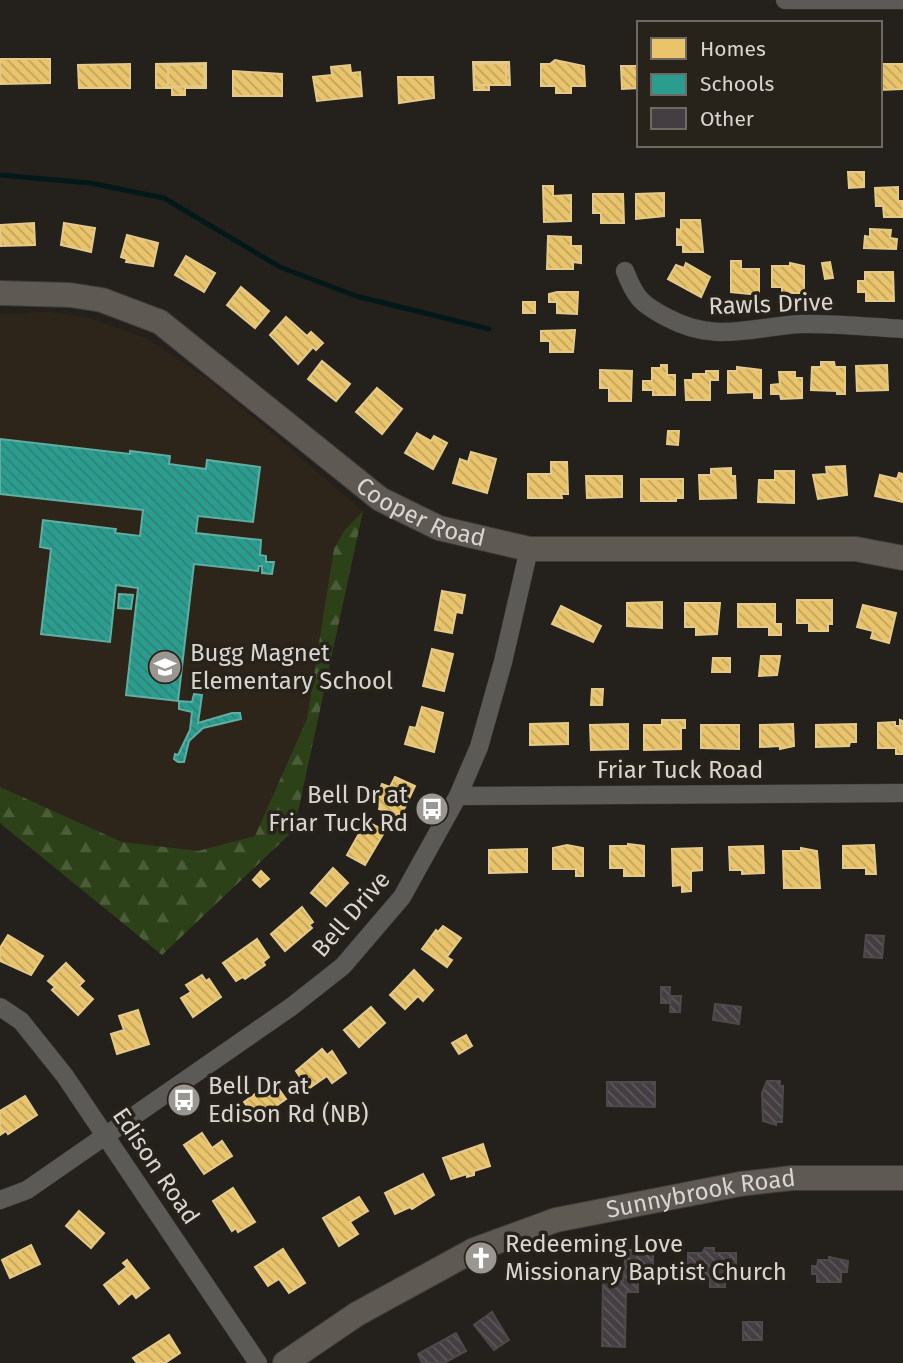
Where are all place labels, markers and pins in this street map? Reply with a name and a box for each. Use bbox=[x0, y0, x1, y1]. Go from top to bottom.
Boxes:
place label: Bugg Magnet Elementary School bbox=[190, 639, 393, 695]
school or university icon: Bugg Magnet Elementary School bbox=[146, 648, 184, 686]
place label: Bell Dr at Friar Tuck Rd bbox=[268, 781, 408, 837]
bus stop icon: Bell Dr at Friar Tuck Rd bbox=[413, 790, 451, 828]
place label: Bell Dr at Edison Rd (NB) bbox=[208, 1072, 369, 1128]
bus stop icon: Bell Dr at Edison Rd (NB) bbox=[165, 1081, 203, 1119]
place label: Redeeming Love Missionary Baptist Church bbox=[505, 1230, 787, 1286]
church icon: Redeeming Love Missionary Baptist Church bbox=[462, 1239, 500, 1277]

